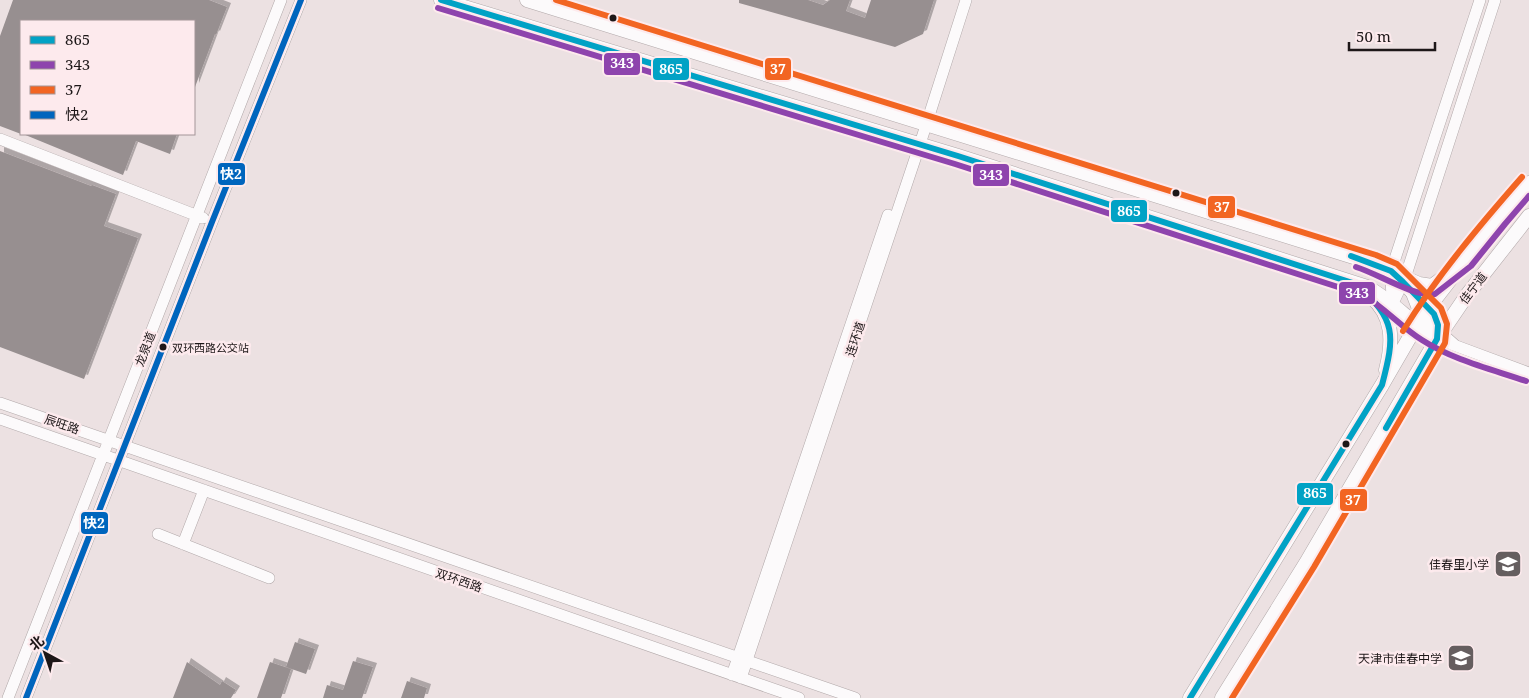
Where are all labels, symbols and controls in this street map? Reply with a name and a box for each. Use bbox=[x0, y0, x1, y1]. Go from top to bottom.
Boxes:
unlabelled marker bbox=[608, 13, 618, 23]
legend bbox=[20, 20, 195, 135]
scale bar bbox=[1349, 20, 1435, 52]
text: 50 m bbox=[1356, 26, 1391, 46]
text: 865 bbox=[65, 29, 90, 49]
line badge: 343 bbox=[603, 52, 641, 76]
text: 343 bbox=[610, 53, 634, 72]
text: 343 bbox=[65, 54, 90, 74]
line badge: 865 bbox=[652, 57, 690, 81]
line badge: 37 bbox=[764, 57, 792, 81]
text: 865 bbox=[659, 59, 683, 78]
text: 37 bbox=[770, 59, 786, 78]
text: 37 bbox=[65, 79, 82, 99]
text: 快2 bbox=[65, 104, 88, 124]
line badge: 快2 bbox=[217, 162, 246, 186]
line badge: 343 bbox=[972, 163, 1010, 187]
text: 快2 bbox=[220, 164, 242, 183]
text: 343 bbox=[979, 165, 1003, 184]
unlabelled marker bbox=[1171, 188, 1181, 198]
line badge: 37 bbox=[1207, 195, 1236, 219]
text: 37 bbox=[1214, 197, 1230, 216]
line badge: 865 bbox=[1110, 199, 1148, 223]
text: 865 bbox=[1117, 201, 1141, 220]
street label: 佳宁道 bbox=[1455, 269, 1491, 307]
line badge: 343 bbox=[1338, 281, 1376, 305]
text: 343 bbox=[1345, 283, 1369, 302]
street label: 连环道 bbox=[841, 319, 869, 359]
street label: 龙泉道 bbox=[131, 329, 159, 369]
place label: 双环西路公交站 bbox=[172, 340, 249, 355]
marker: 双环西路公交站 bbox=[158, 342, 168, 352]
street label: 辰旺路 bbox=[42, 410, 82, 438]
unlabelled marker bbox=[1341, 439, 1351, 449]
line badge: 865 bbox=[1296, 482, 1334, 506]
text: 865 bbox=[1303, 483, 1327, 502]
line badge: 37 bbox=[1339, 488, 1368, 512]
text: 37 bbox=[1345, 490, 1361, 509]
line badge: 快2 bbox=[80, 511, 109, 535]
text: 快2 bbox=[83, 513, 105, 532]
school or university icon: 佳春里小学 bbox=[1493, 549, 1523, 579]
place label: 佳春里小学 bbox=[1429, 556, 1489, 573]
street label: 双环西路 bbox=[434, 564, 484, 596]
north arrow bbox=[20, 628, 70, 678]
text: 北 bbox=[25, 631, 48, 654]
school or university icon: 天津市佳春中学 bbox=[1446, 643, 1476, 673]
place label: 天津市佳春中学 bbox=[1358, 650, 1442, 667]

